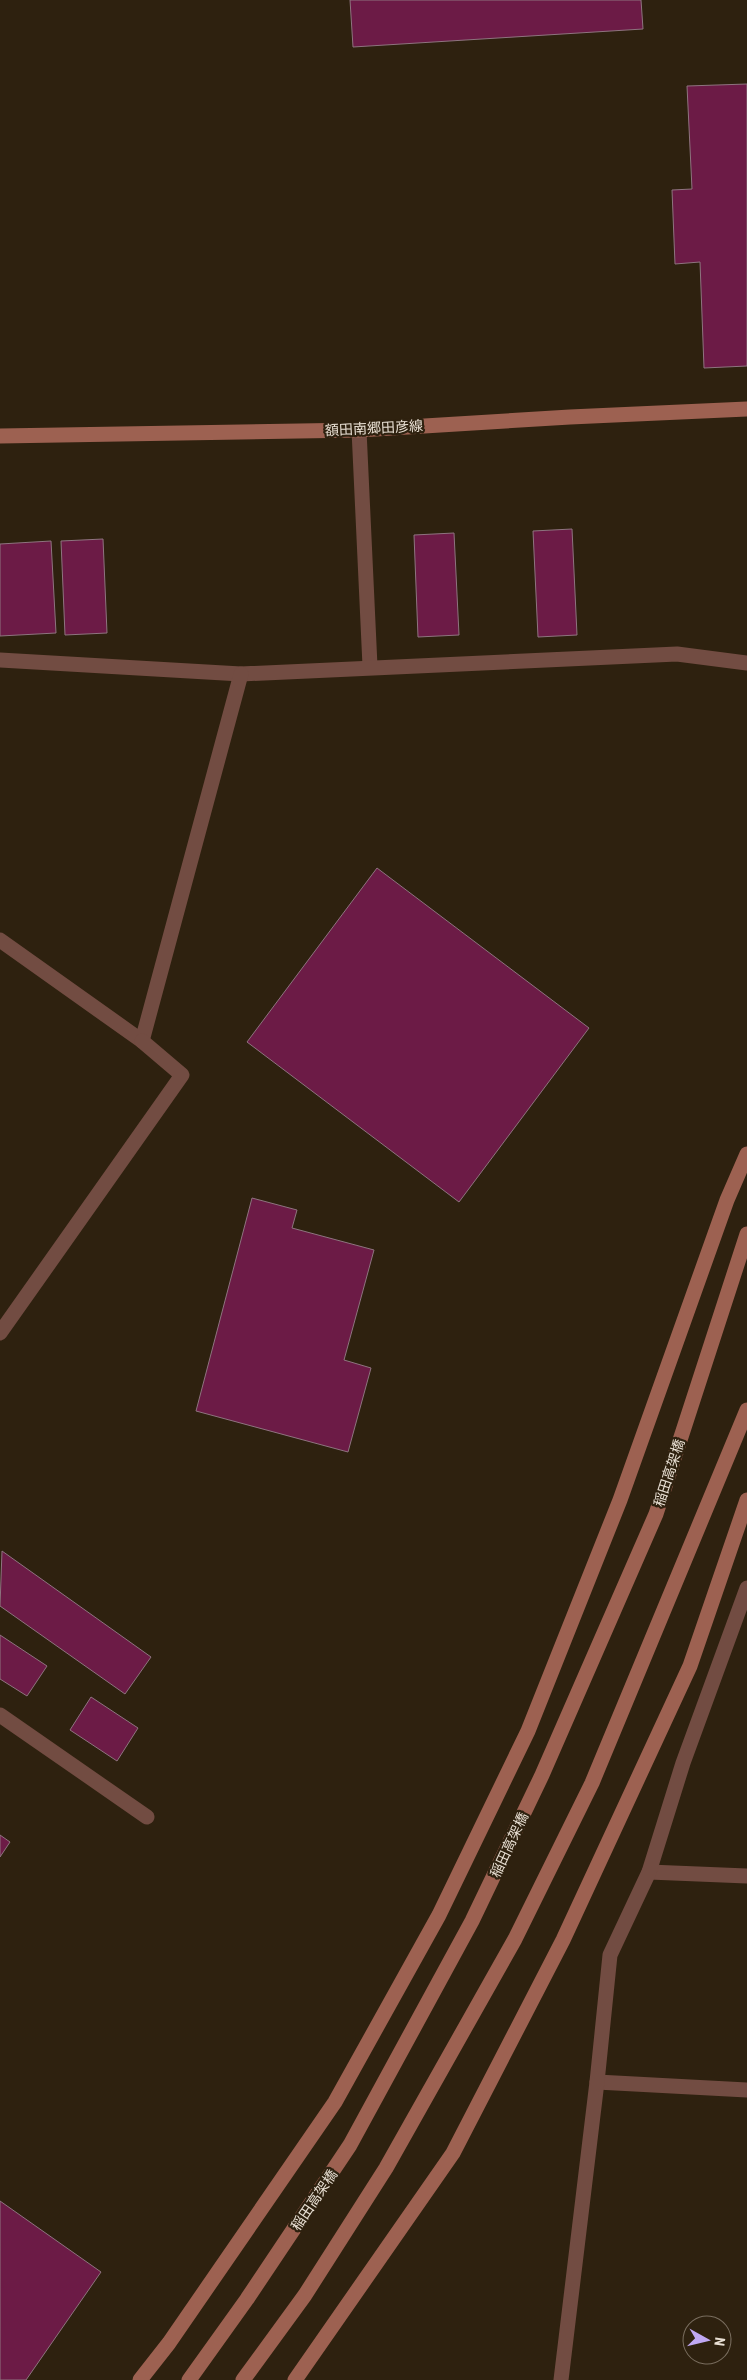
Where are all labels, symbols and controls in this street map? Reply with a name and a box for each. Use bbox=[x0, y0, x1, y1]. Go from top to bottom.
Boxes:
street label: 額田南郷田彦線 bbox=[325, 417, 423, 439]
street label: 稲田高架橋 bbox=[651, 1437, 687, 1509]
street label: 稲田高架橋 bbox=[487, 1810, 531, 1880]
street label: 稲田高架橋 bbox=[288, 2167, 340, 2233]
north arrow bbox=[682, 2315, 732, 2365]
text: N bbox=[711, 2336, 728, 2347]

